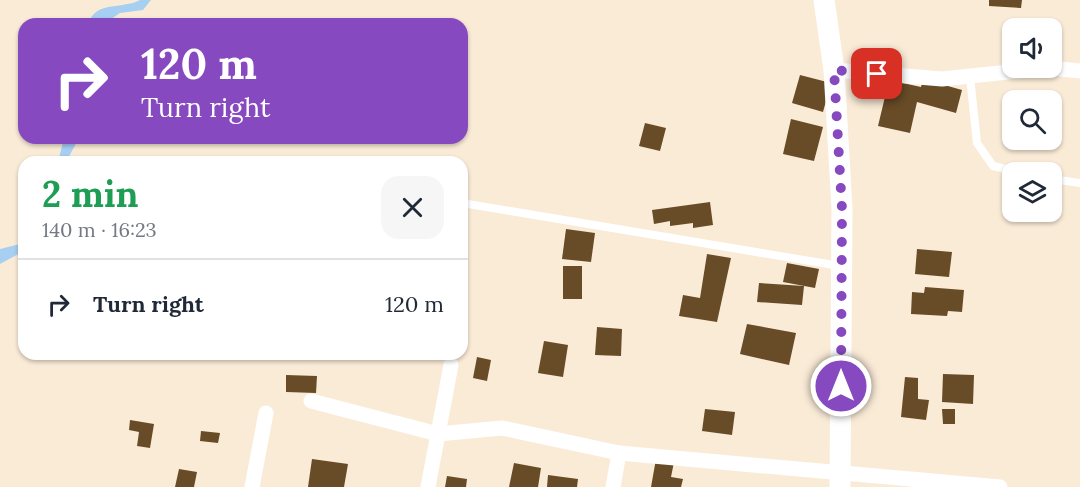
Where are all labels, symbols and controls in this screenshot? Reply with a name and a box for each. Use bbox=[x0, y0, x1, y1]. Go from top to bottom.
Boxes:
map controls bbox=[1002, 18, 1062, 222]
button: sound bbox=[1002, 18, 1062, 78]
text: 120 m bbox=[141, 37, 257, 91]
icon: right bbox=[42, 42, 120, 120]
pin bbox=[851, 48, 902, 99]
icon: arrive bbox=[860, 57, 893, 90]
text: Turn right bbox=[141, 90, 270, 124]
button: search bbox=[1002, 90, 1062, 150]
button: layers bbox=[1002, 162, 1062, 222]
text: 2 min bbox=[42, 171, 139, 217]
button: close bbox=[381, 176, 444, 239]
text: 140 m · 16:23 bbox=[42, 217, 157, 242]
icon: right bbox=[42, 288, 75, 321]
text: Turn right bbox=[93, 290, 204, 318]
text: 120 m bbox=[385, 290, 444, 318]
position arrow bbox=[809, 354, 873, 418]

